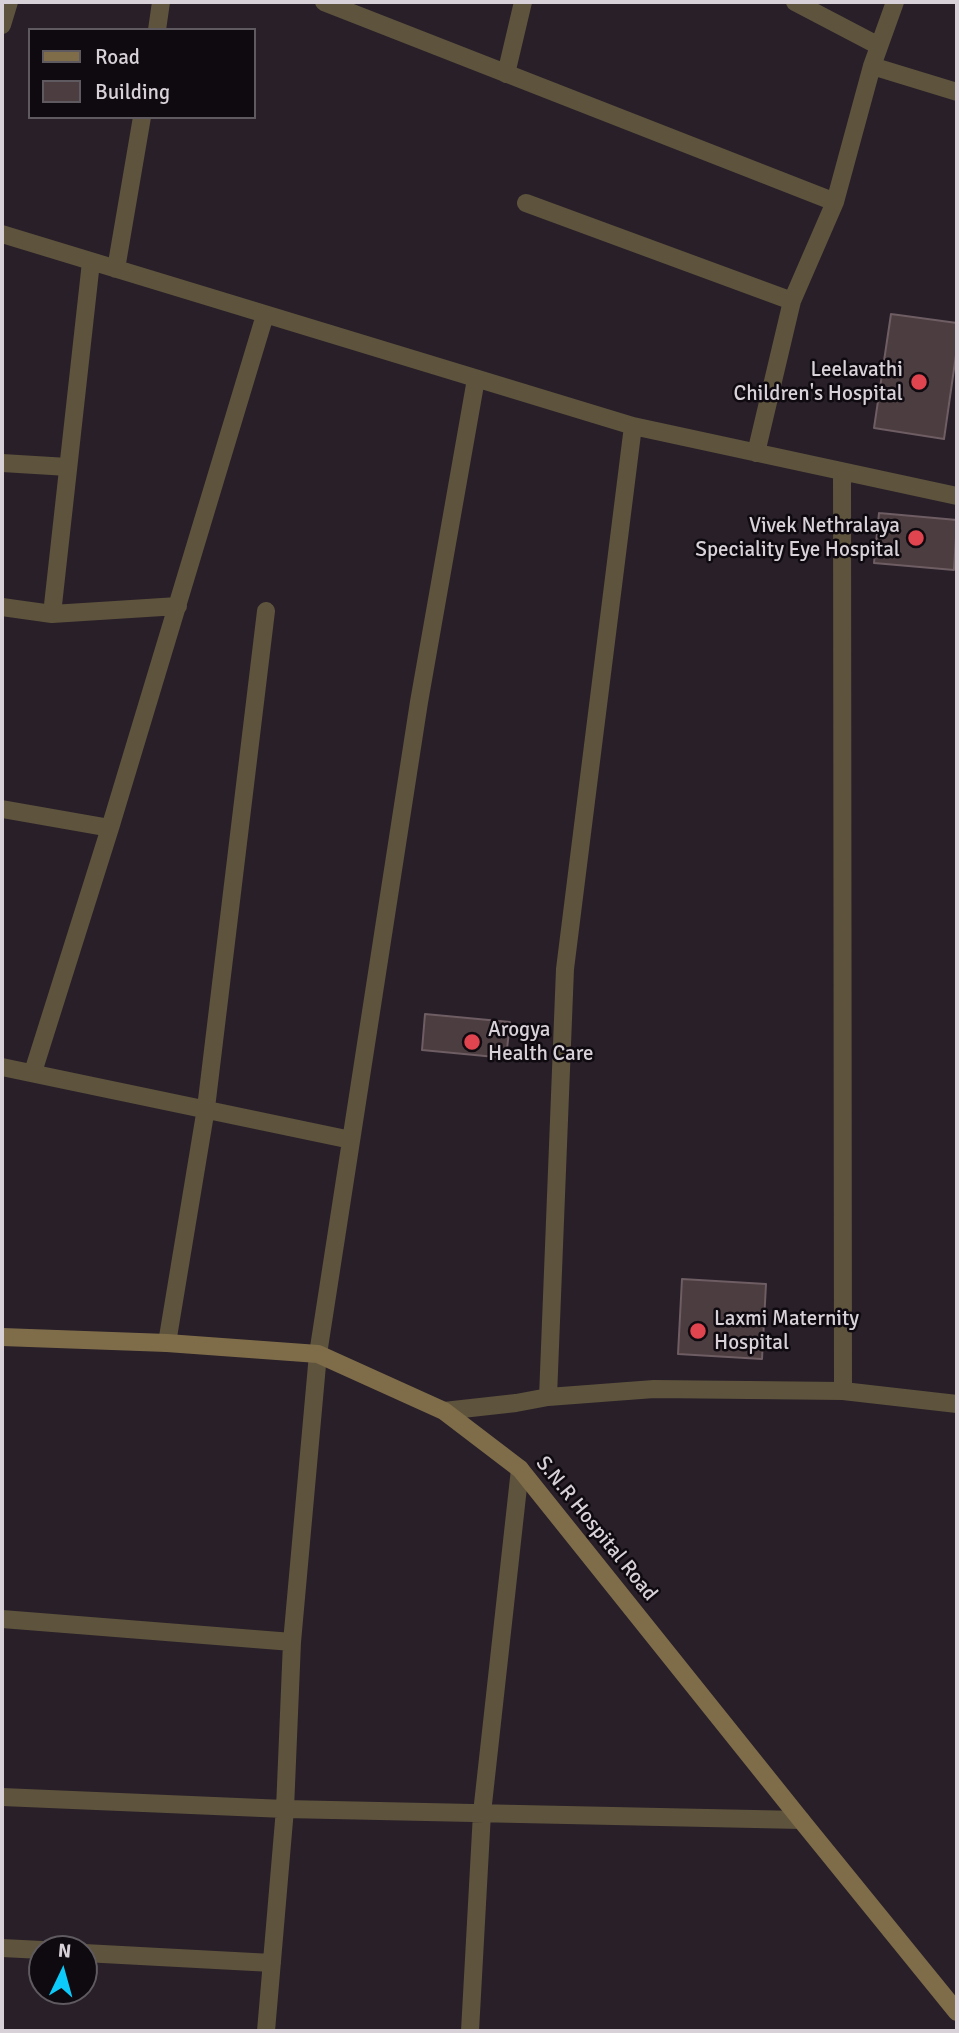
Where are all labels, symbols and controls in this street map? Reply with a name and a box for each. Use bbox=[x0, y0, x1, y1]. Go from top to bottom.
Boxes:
legend bbox=[28, 28, 256, 119]
text: Road bbox=[95, 44, 140, 70]
text: Building bbox=[95, 79, 170, 105]
place label: Leelavathi Children's Hospital bbox=[733, 357, 903, 407]
marker: Leelavathi Children's Hospital bbox=[909, 372, 929, 392]
place label: Vivek Nethralaya Speciality Eye Hospital bbox=[695, 513, 900, 563]
marker: Vivek Nethralaya Speciality Eye Hospital bbox=[906, 528, 926, 548]
place label: Arogya Health Care bbox=[488, 1017, 594, 1067]
marker: Arogya Health Care bbox=[462, 1032, 482, 1052]
place label: Laxmi Maternity Hospital bbox=[714, 1306, 859, 1356]
marker: Laxmi Maternity Hospital bbox=[688, 1321, 708, 1341]
street label: S.N.R Hospital Road bbox=[530, 1452, 662, 1606]
north arrow bbox=[28, 1935, 98, 2005]
text: N bbox=[57, 1939, 72, 1964]

